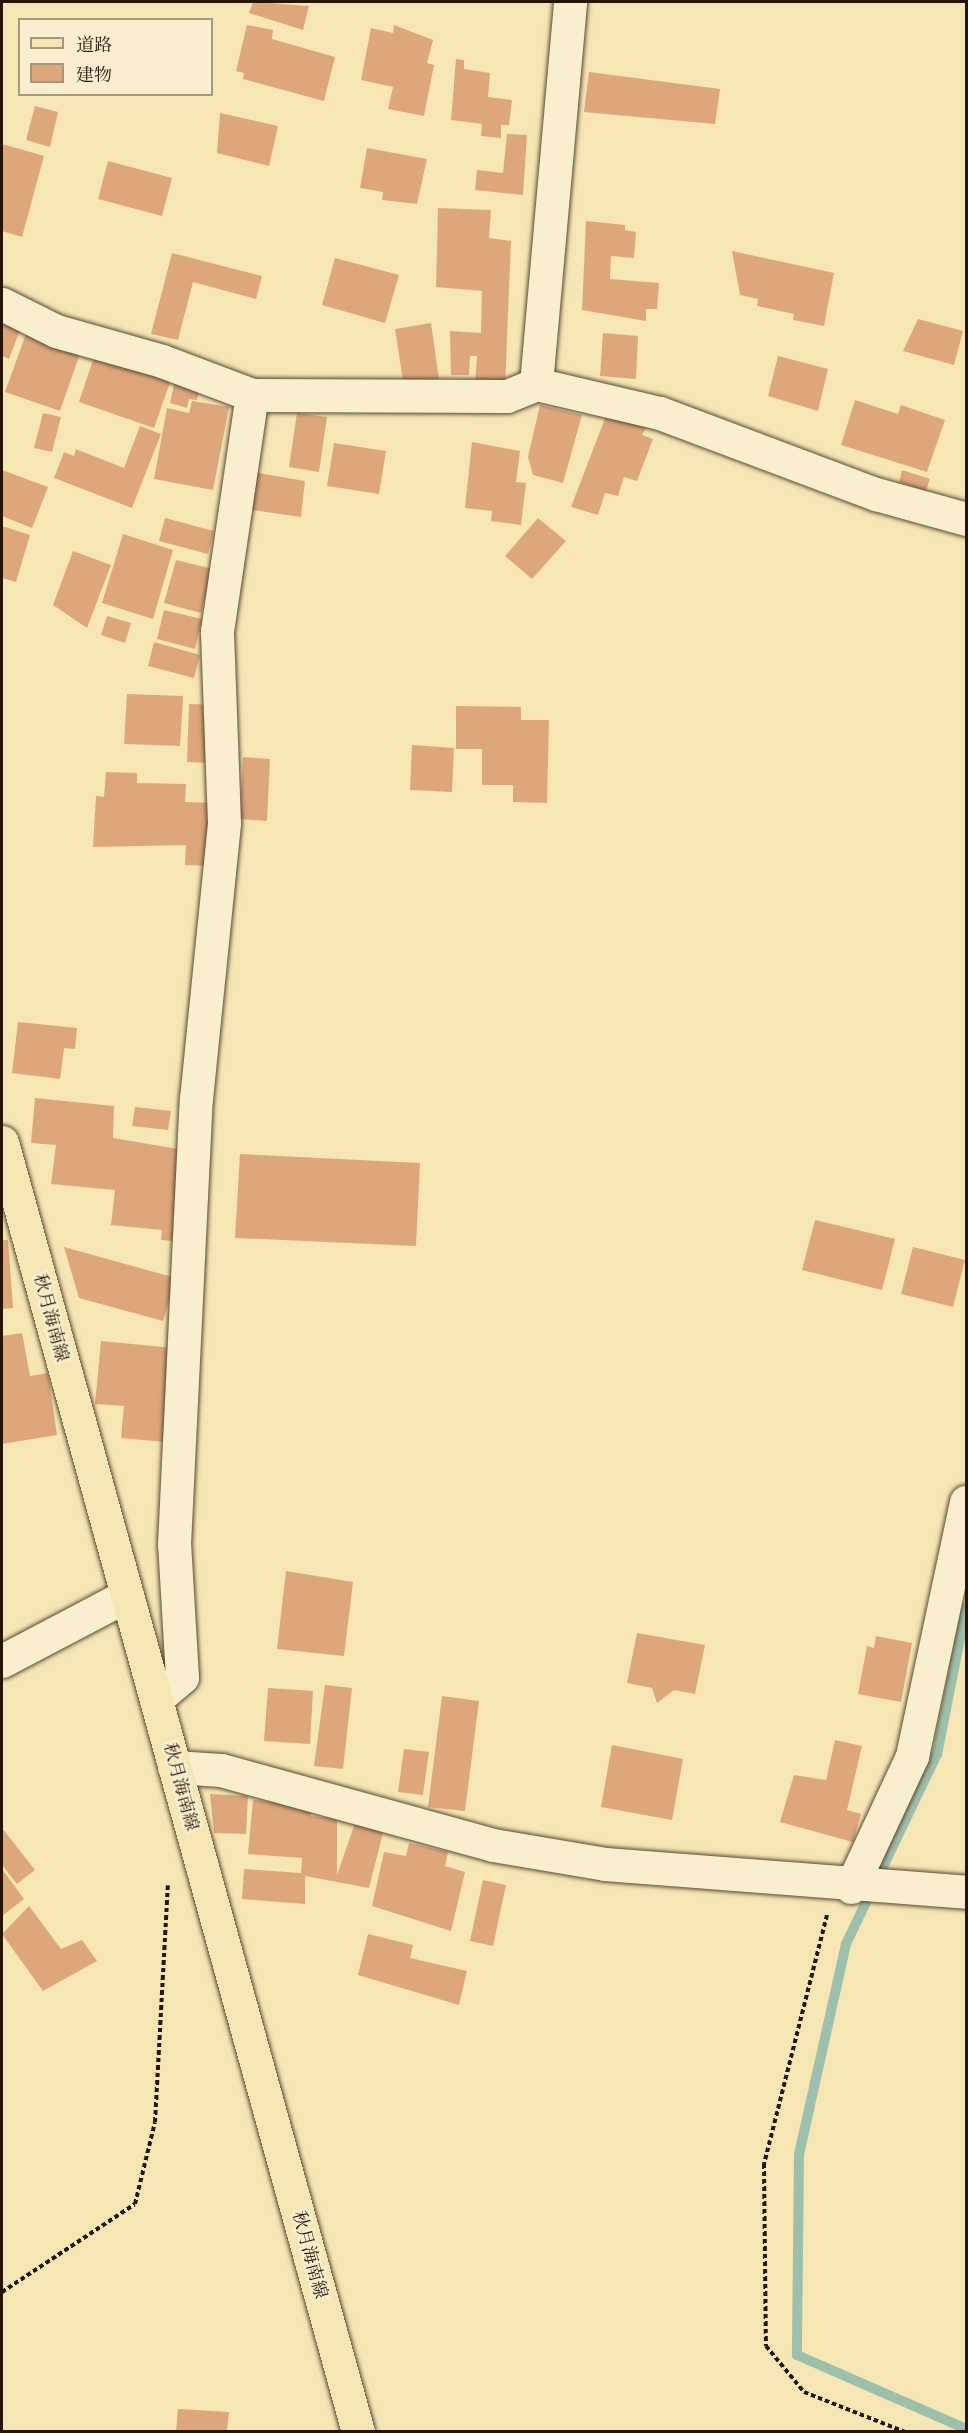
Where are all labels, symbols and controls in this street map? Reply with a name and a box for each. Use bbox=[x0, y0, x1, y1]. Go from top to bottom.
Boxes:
legend bbox=[18, 18, 213, 96]
text: 道路 bbox=[76, 37, 112, 55]
text: 建物 bbox=[76, 67, 112, 85]
street label: 秋月海南線 bbox=[28, 1272, 72, 1364]
street label: 秋月海南線 bbox=[158, 1741, 202, 1833]
street label: 秋月海南線 bbox=[287, 2209, 331, 2301]

